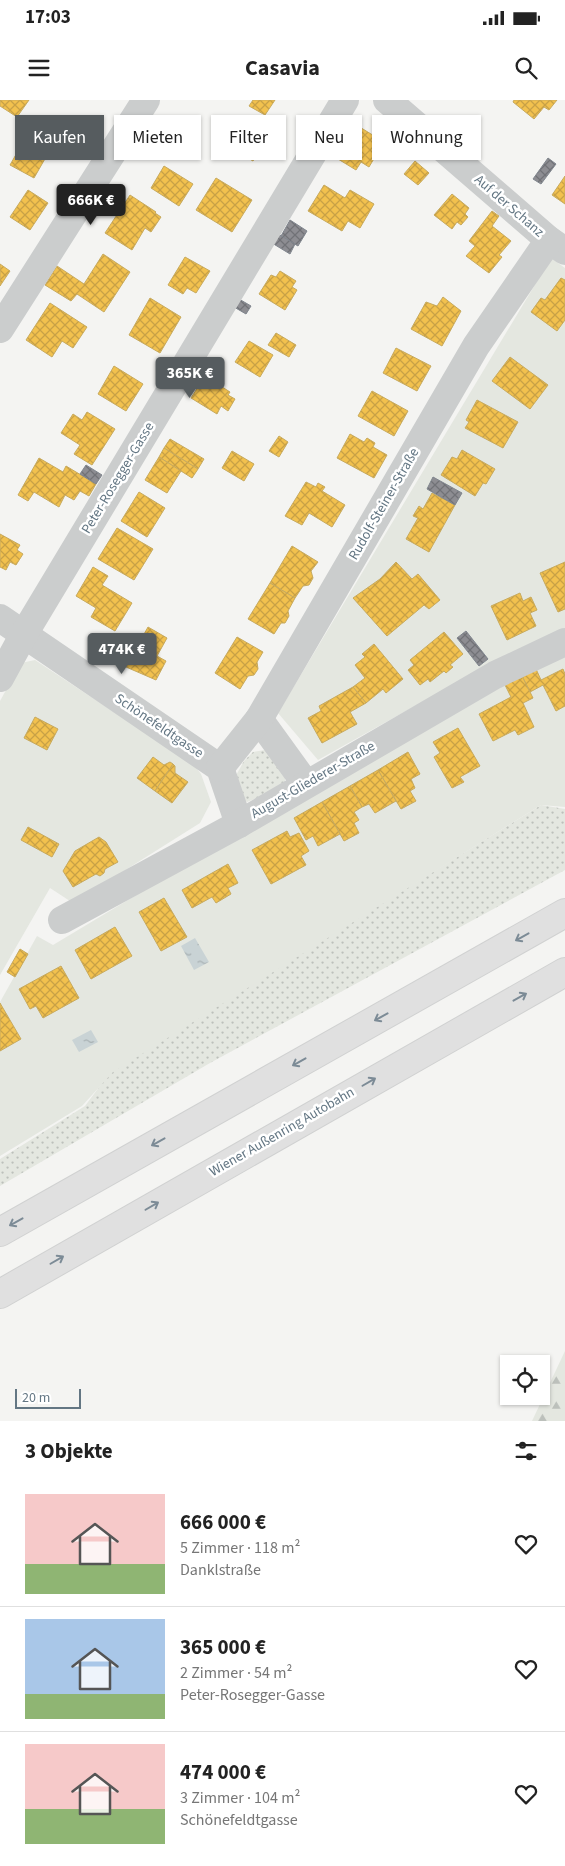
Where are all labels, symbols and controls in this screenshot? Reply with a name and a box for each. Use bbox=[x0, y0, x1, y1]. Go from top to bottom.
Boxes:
text: 17:03 bbox=[25, 4, 71, 31]
text: Casavia bbox=[245, 52, 320, 84]
icon: menu bbox=[25, 54, 53, 82]
icon: search bbox=[512, 54, 540, 82]
chip: Kaufen bbox=[15, 115, 104, 160]
chip: Mieten bbox=[114, 115, 201, 160]
chip: Filter bbox=[211, 115, 286, 160]
chip: Neu bbox=[296, 115, 362, 160]
chip: Wohnung bbox=[372, 115, 481, 160]
street label: Auf der Schanz bbox=[470, 170, 548, 242]
pin: 666K € bbox=[50, 184, 132, 226]
text: 666K € bbox=[68, 189, 114, 211]
pin: 365K € bbox=[149, 356, 231, 399]
text: 365K € bbox=[167, 362, 213, 384]
street label: Peter-Rosegger-Gasse bbox=[77, 418, 159, 538]
street label: Rudolf-Steiner-Straße bbox=[344, 444, 424, 564]
pin: 474K € bbox=[81, 632, 163, 675]
text: 474K € bbox=[99, 638, 145, 660]
street label: Schönefeldtgasse bbox=[111, 689, 207, 763]
street label: August-Gliederer-Straße bbox=[247, 736, 379, 824]
one-way arrow bbox=[516, 933, 530, 943]
one-way arrow bbox=[512, 992, 527, 1002]
one-way arrow bbox=[374, 1012, 388, 1022]
one-way arrow bbox=[293, 1058, 307, 1068]
one-way arrow bbox=[361, 1077, 376, 1087]
street label: Wiener Außenring Autobahn bbox=[206, 1082, 358, 1182]
one-way arrow bbox=[151, 1138, 165, 1148]
one-way arrow bbox=[144, 1201, 159, 1211]
one-way arrow bbox=[10, 1218, 24, 1228]
one-way arrow bbox=[50, 1255, 64, 1265]
map controls bbox=[500, 1355, 550, 1405]
button: locate bbox=[500, 1355, 550, 1405]
scale bar bbox=[15, 1386, 81, 1409]
text: 20 m bbox=[22, 1388, 50, 1408]
text: 3 Objekte bbox=[25, 1436, 113, 1466]
icon: filters bbox=[512, 1437, 540, 1465]
text: 666 000 € bbox=[180, 1507, 266, 1537]
icon: home bbox=[65, 1514, 125, 1574]
icon: heart bbox=[512, 1530, 540, 1558]
text: 5 Zimmer · 118 m² bbox=[180, 1537, 300, 1559]
text: Danklstraße bbox=[180, 1559, 261, 1581]
text: 365 000 € bbox=[180, 1632, 266, 1662]
icon: home bbox=[65, 1639, 125, 1699]
icon: heart bbox=[512, 1655, 540, 1683]
text: 2 Zimmer · 54 m² bbox=[180, 1662, 292, 1684]
text: Peter-Rosegger-Gasse bbox=[180, 1684, 325, 1706]
text: 474 000 € bbox=[180, 1757, 266, 1787]
icon: home bbox=[65, 1764, 125, 1824]
icon: heart bbox=[512, 1780, 540, 1808]
text: 3 Zimmer · 104 m² bbox=[180, 1787, 300, 1809]
text: Schönefeldtgasse bbox=[180, 1809, 298, 1831]

